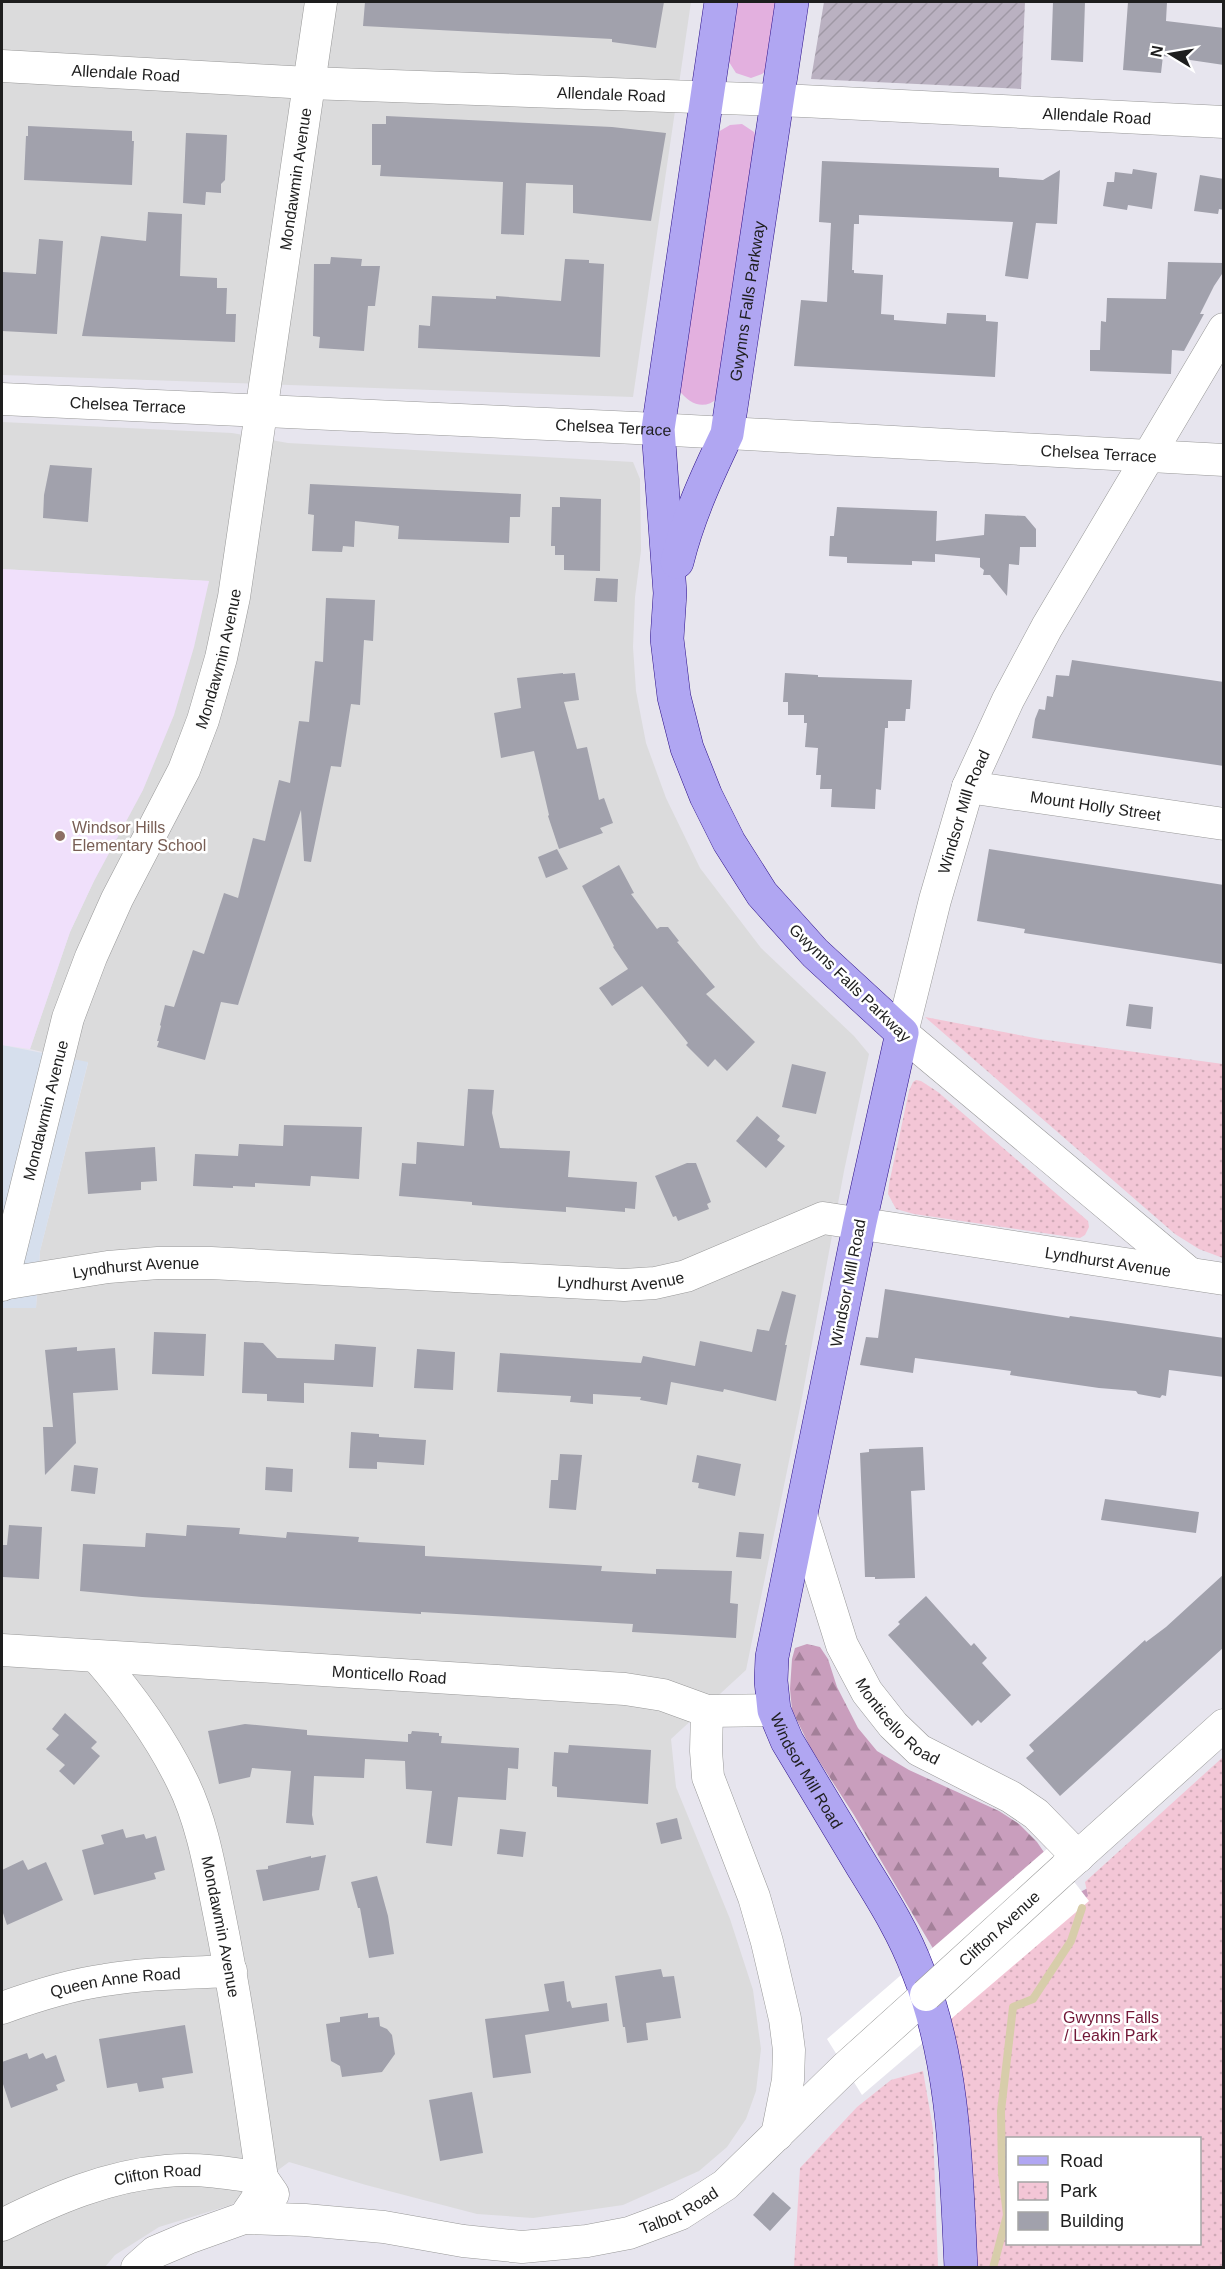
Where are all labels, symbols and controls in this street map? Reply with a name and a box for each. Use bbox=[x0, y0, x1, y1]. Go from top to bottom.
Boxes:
north arrow bbox=[1141, 24, 1201, 84]
text: N bbox=[1147, 44, 1166, 59]
street label: Allendale Road bbox=[71, 61, 181, 84]
street label: Allendale Road bbox=[557, 84, 666, 105]
street label: Allendale Road bbox=[1042, 104, 1152, 127]
street label: Mondawmin Avenue bbox=[276, 107, 314, 251]
street label: Gwynns Falls Parkway bbox=[727, 220, 767, 382]
street label: Chelsea Terrace bbox=[69, 394, 186, 416]
street label: Chelsea Terrace bbox=[555, 416, 672, 438]
street label: Chelsea Terrace bbox=[1040, 442, 1157, 465]
street label: Mondawmin Avenue bbox=[192, 587, 244, 731]
street label: Windsor Mill Road bbox=[935, 747, 992, 876]
street label: Mount Holly Street bbox=[1029, 788, 1163, 823]
place label: Windsor Hills Elementary School bbox=[72, 819, 206, 854]
marker: Windsor Hills Elementary School bbox=[53, 829, 67, 843]
street label: Gwynns Falls Parkway bbox=[786, 921, 914, 1045]
street label: Mondawmin Avenue bbox=[20, 1038, 71, 1182]
street label: Windsor Mill Road bbox=[827, 1218, 869, 1348]
street label: Lyndhurst Avenue bbox=[1044, 1243, 1172, 1279]
street label: Lyndhurst Avenue bbox=[71, 1255, 199, 1281]
street label: Lyndhurst Avenue bbox=[557, 1268, 686, 1294]
street label: Monticello Road bbox=[331, 1662, 447, 1686]
street label: Monticello Road bbox=[853, 1675, 942, 1768]
street label: Windsor Mill Road bbox=[768, 1710, 846, 1831]
street label: Mondawmin Avenue bbox=[199, 1854, 243, 1999]
street label: Clifton Avenue bbox=[955, 1887, 1043, 1969]
street label: Queen Anne Road bbox=[48, 1965, 181, 2000]
park label: Gwynns Falls / Leakin Park bbox=[1063, 2009, 1159, 2044]
legend bbox=[1006, 2137, 1201, 2245]
text: Road bbox=[1060, 2151, 1103, 2171]
street label: Clifton Road bbox=[112, 2162, 202, 2188]
text: Park bbox=[1060, 2181, 1098, 2201]
street label: Talbot Road bbox=[637, 2184, 721, 2237]
text: Building bbox=[1060, 2211, 1124, 2231]

